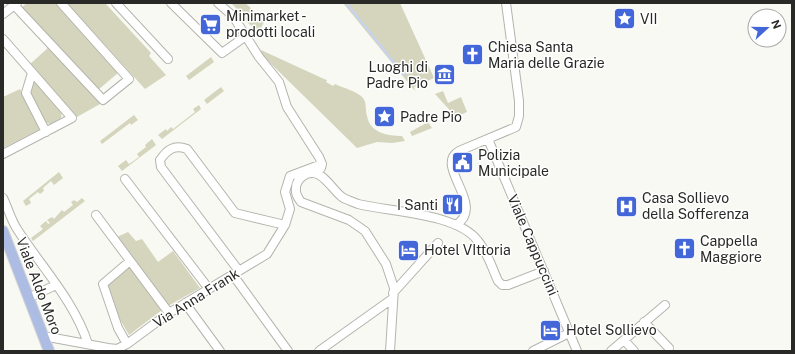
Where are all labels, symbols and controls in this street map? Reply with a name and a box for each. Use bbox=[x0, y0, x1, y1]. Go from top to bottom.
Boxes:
place icon: VII bbox=[611, 6, 637, 32]
place label: Minimarket - prodotti locali bbox=[226, 8, 315, 40]
north arrow bbox=[747, 8, 787, 48]
supermarket icon: Minimarket - prodotti locali bbox=[198, 11, 224, 37]
place label: VII bbox=[640, 11, 657, 27]
text: N bbox=[769, 18, 783, 31]
place label: Chiesa Santa Maria delle Grazie bbox=[488, 39, 605, 71]
church icon: Chiesa Santa Maria delle Grazie bbox=[459, 42, 485, 68]
place label: Luoghi di Padre Pio bbox=[366, 59, 428, 91]
museum icon: Luoghi di Padre Pio bbox=[431, 62, 457, 88]
place icon: Padre Pio bbox=[372, 104, 398, 130]
place label: Padre Pio bbox=[400, 109, 462, 125]
place label: Polizia Municipale bbox=[478, 147, 549, 179]
public building icon: Polizia Municipale bbox=[450, 150, 476, 176]
place label: Casa Sollievo della Sofferenza bbox=[642, 190, 749, 222]
restaurant icon: I Santi bbox=[440, 192, 466, 218]
street label: Viale Cappuccini bbox=[505, 192, 561, 298]
hospital icon: Casa Sollievo della Sofferenza bbox=[613, 193, 639, 219]
place label: I Santi bbox=[397, 197, 438, 213]
place label: Cappella Maggiore bbox=[700, 233, 762, 265]
street label: Viale Aldo Moro bbox=[13, 235, 65, 337]
church icon: Cappella Maggiore bbox=[671, 236, 697, 262]
hotel icon: Hotel VIttoria bbox=[395, 237, 421, 263]
place label: Hotel VIttoria bbox=[424, 242, 511, 258]
street label: Via Anna Frank bbox=[150, 265, 242, 331]
hotel icon: Hotel Sollievo bbox=[538, 317, 564, 343]
place label: Hotel Sollievo bbox=[566, 322, 657, 338]

